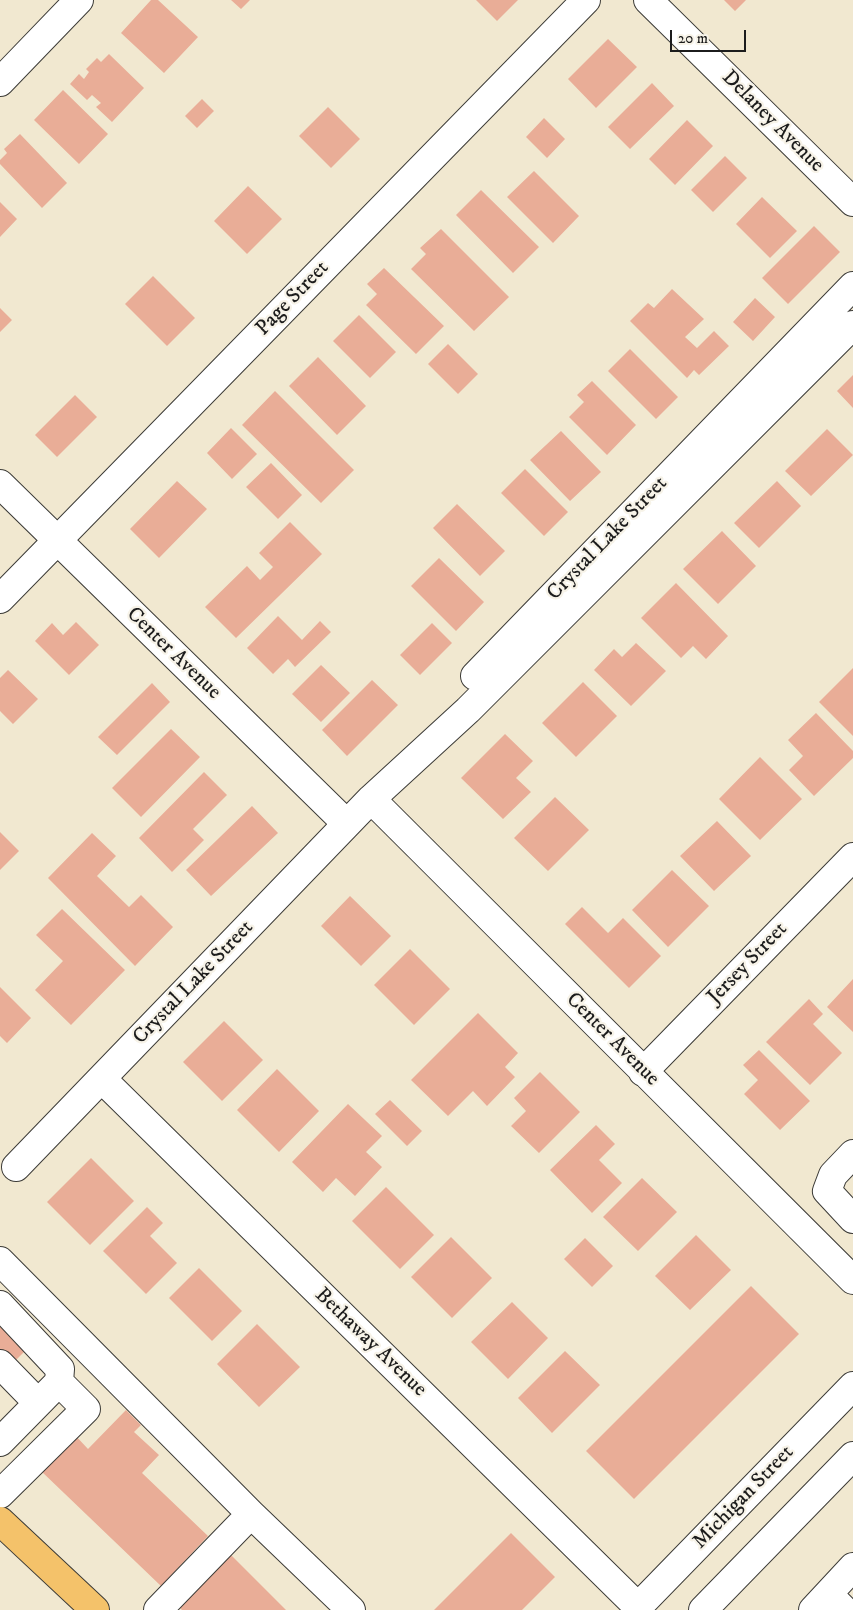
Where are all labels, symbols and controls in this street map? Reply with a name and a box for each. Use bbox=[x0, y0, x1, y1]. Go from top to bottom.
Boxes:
scale bar bbox=[673, 20, 749, 52]
text: 20 m bbox=[678, 29, 708, 48]
street label: Delaney Avenue bbox=[716, 66, 828, 178]
street label: Page Street bbox=[251, 256, 335, 342]
street label: Crystal Lake Street bbox=[543, 472, 673, 606]
street label: Center Avenue bbox=[120, 603, 226, 705]
street label: Crystal Lake Street bbox=[129, 916, 259, 1050]
street label: Jersey Street bbox=[703, 918, 793, 1010]
street label: Center Avenue bbox=[560, 988, 664, 1092]
street label: Bethaway Avenue bbox=[309, 1283, 431, 1403]
street label: Michigan Street bbox=[688, 1441, 800, 1555]

